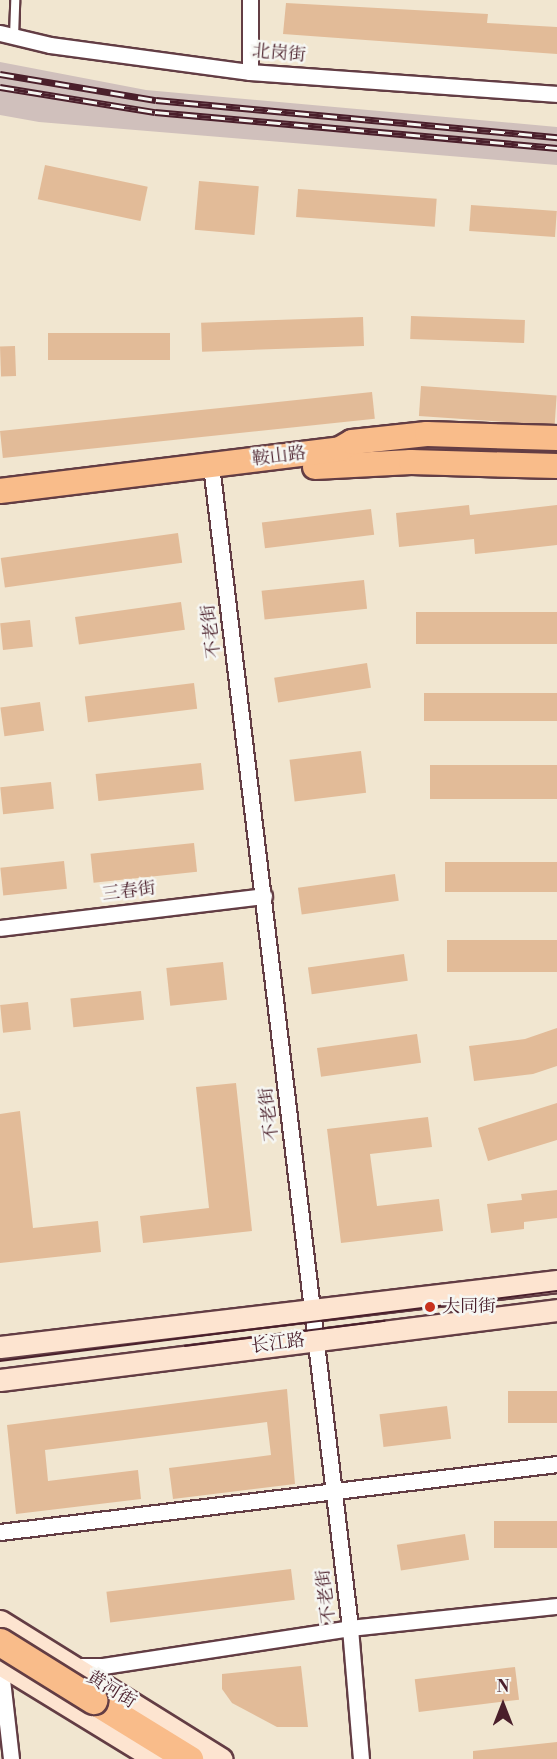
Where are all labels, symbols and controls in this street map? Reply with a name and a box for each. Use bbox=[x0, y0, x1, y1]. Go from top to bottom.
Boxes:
street label: 北岗街 bbox=[251, 41, 307, 67]
street label: 鞍山路 bbox=[251, 443, 307, 471]
street label: 不老街 bbox=[198, 603, 226, 659]
street label: 三春街 bbox=[101, 878, 157, 906]
street label: 不老街 bbox=[256, 1086, 284, 1142]
place label: 大同街 bbox=[442, 1296, 496, 1318]
marker: 大同街 bbox=[423, 1300, 437, 1314]
street label: 长江路 bbox=[250, 1330, 306, 1358]
street label: 不老街 bbox=[313, 1568, 341, 1624]
street label: 黄河街 bbox=[82, 1667, 140, 1713]
north arrow bbox=[473, 1675, 533, 1735]
text: N bbox=[497, 1677, 509, 1697]

